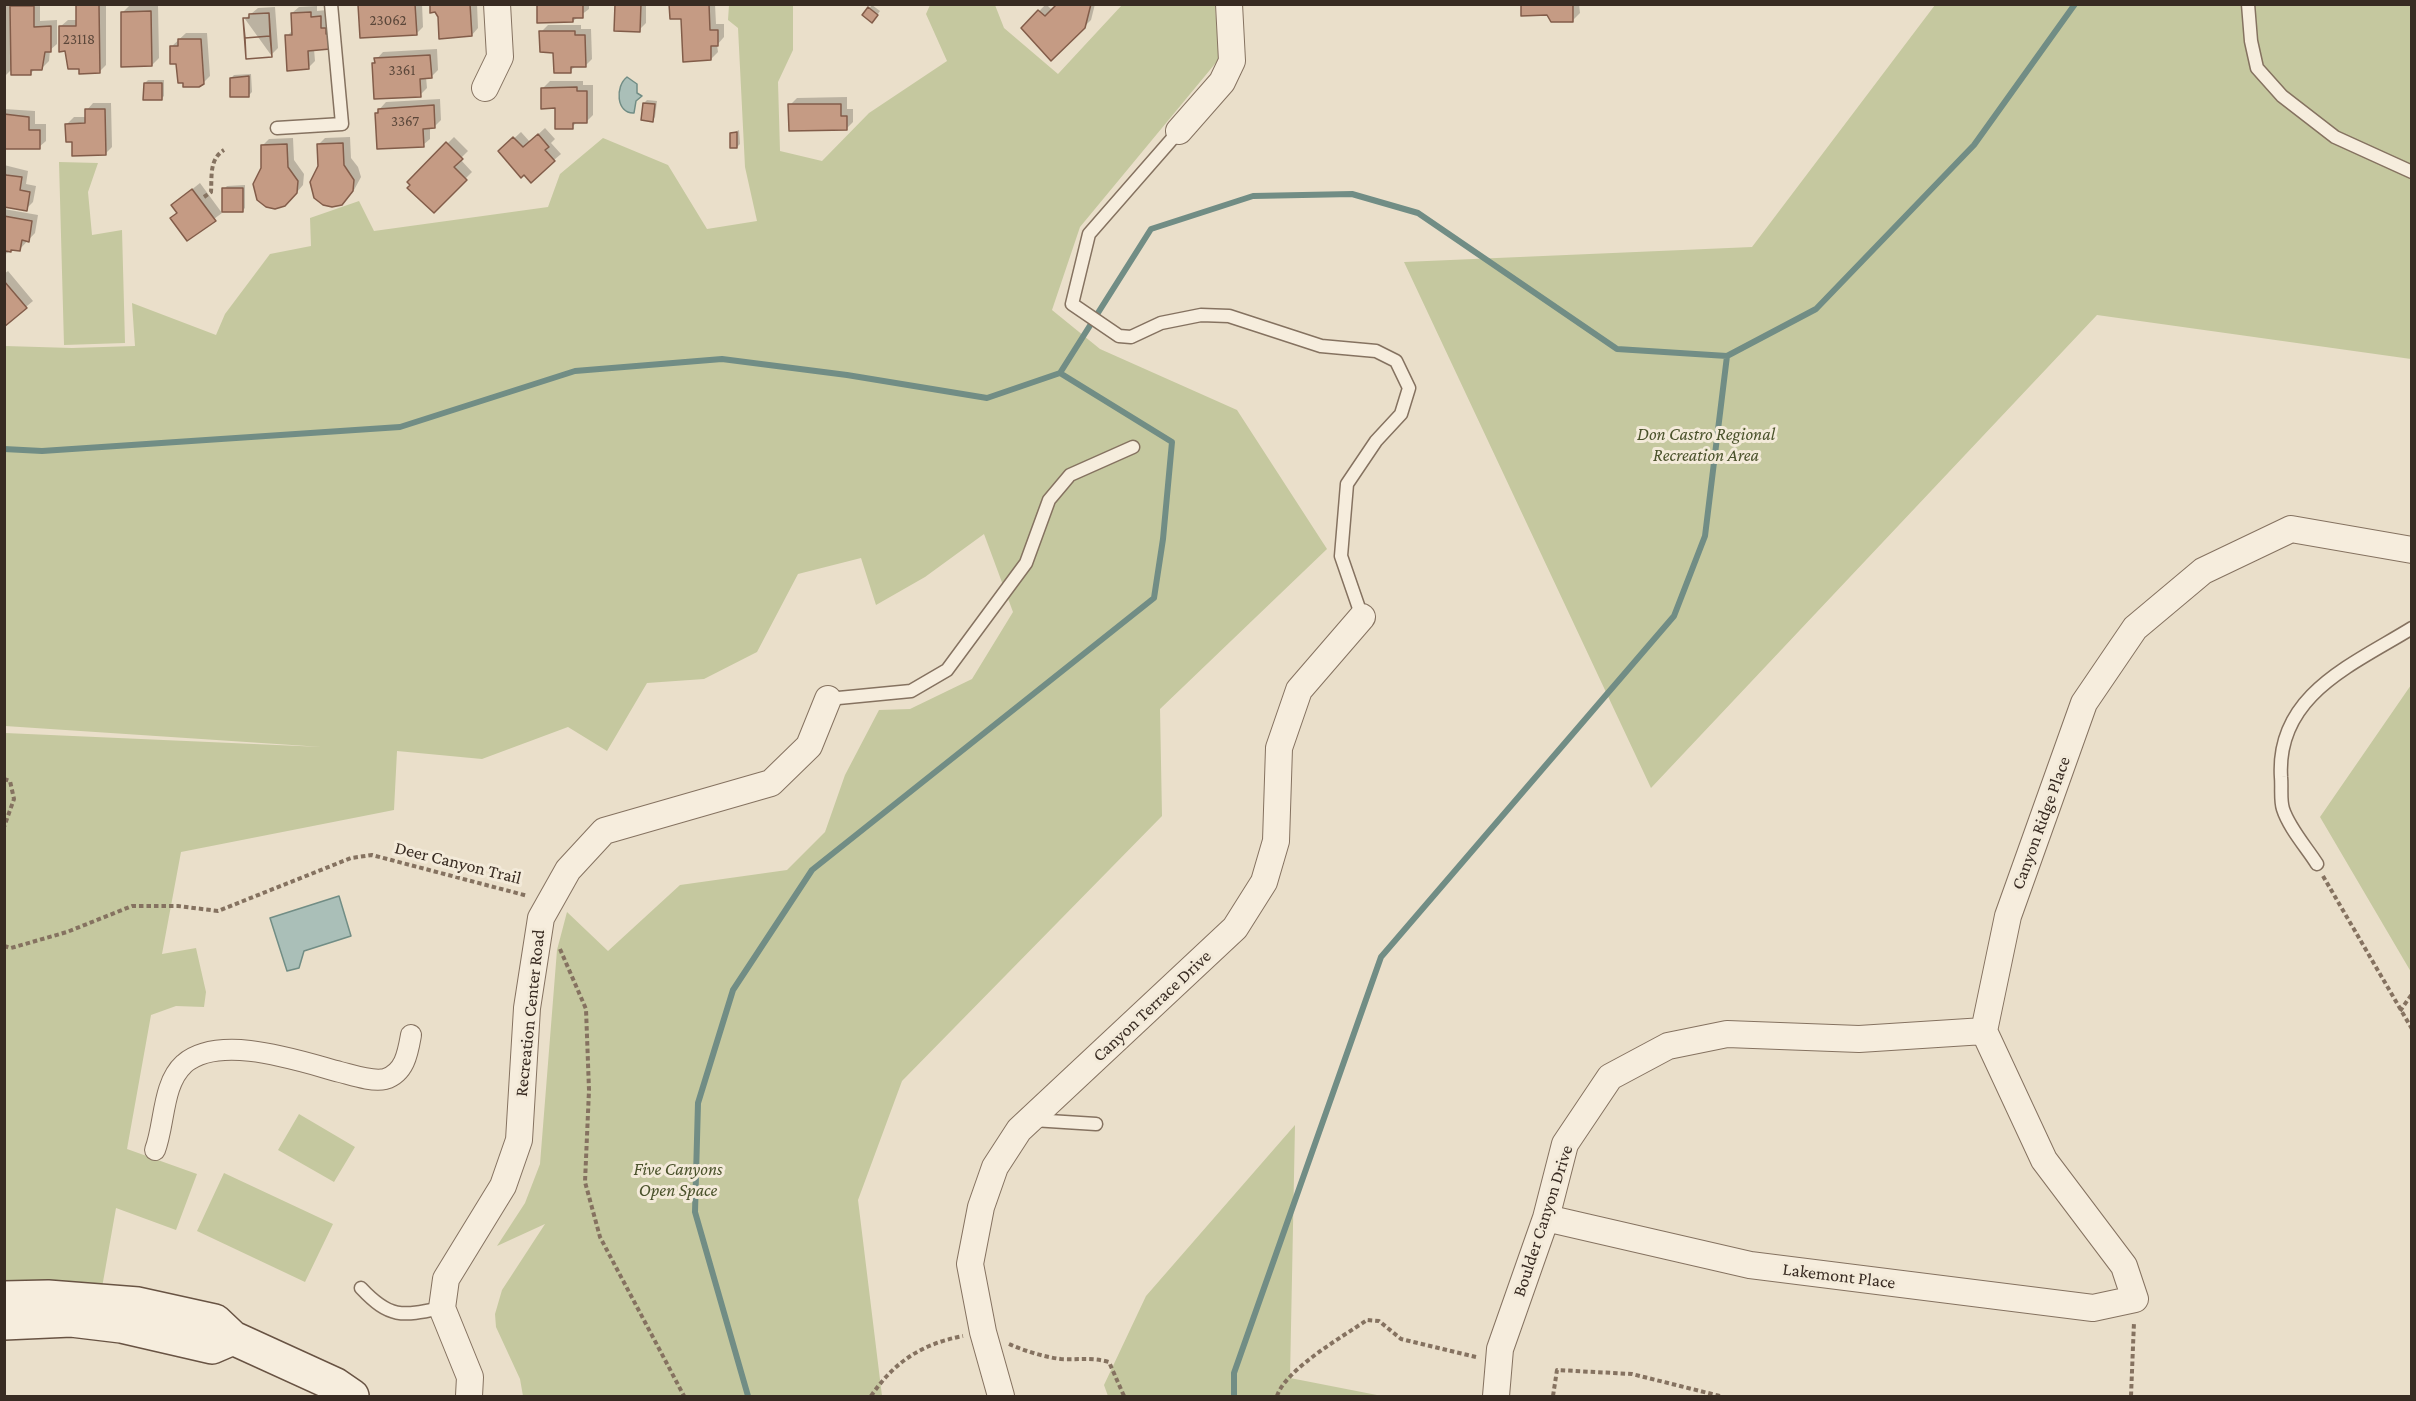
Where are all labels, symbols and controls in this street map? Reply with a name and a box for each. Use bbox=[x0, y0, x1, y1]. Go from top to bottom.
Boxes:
house number: 23062 bbox=[369, 11, 407, 29]
house number: 23118 bbox=[63, 30, 95, 48]
house number: 3361 bbox=[389, 61, 415, 79]
house number: 3367 bbox=[391, 112, 419, 130]
park label: Don Castro Regional Recreation Area bbox=[1637, 423, 1775, 466]
street label: Canyon Ridge Place bbox=[2007, 754, 2075, 892]
street label: Deer Canyon Trail bbox=[392, 837, 524, 889]
street label: Recreation Center Road bbox=[510, 928, 550, 1098]
street label: Canyon Terrace Drive bbox=[1088, 946, 1216, 1066]
street label: Boulder Canyon Drive bbox=[1508, 1143, 1578, 1299]
park label: Five Canyons Open Space bbox=[633, 1158, 723, 1200]
street label: Lakemont Place bbox=[1781, 1258, 1897, 1294]

